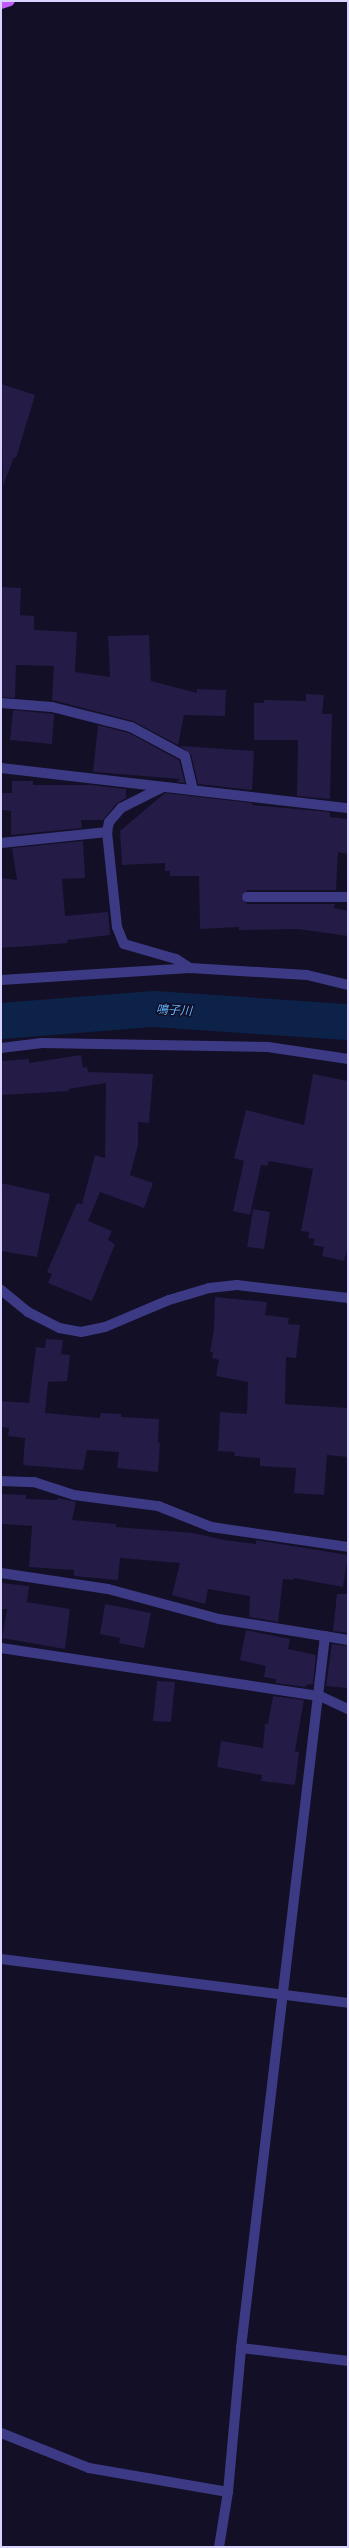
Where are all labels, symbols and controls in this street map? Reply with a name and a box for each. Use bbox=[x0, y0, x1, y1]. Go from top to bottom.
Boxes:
water label: 鳴子川 bbox=[156, 1003, 192, 1019]

